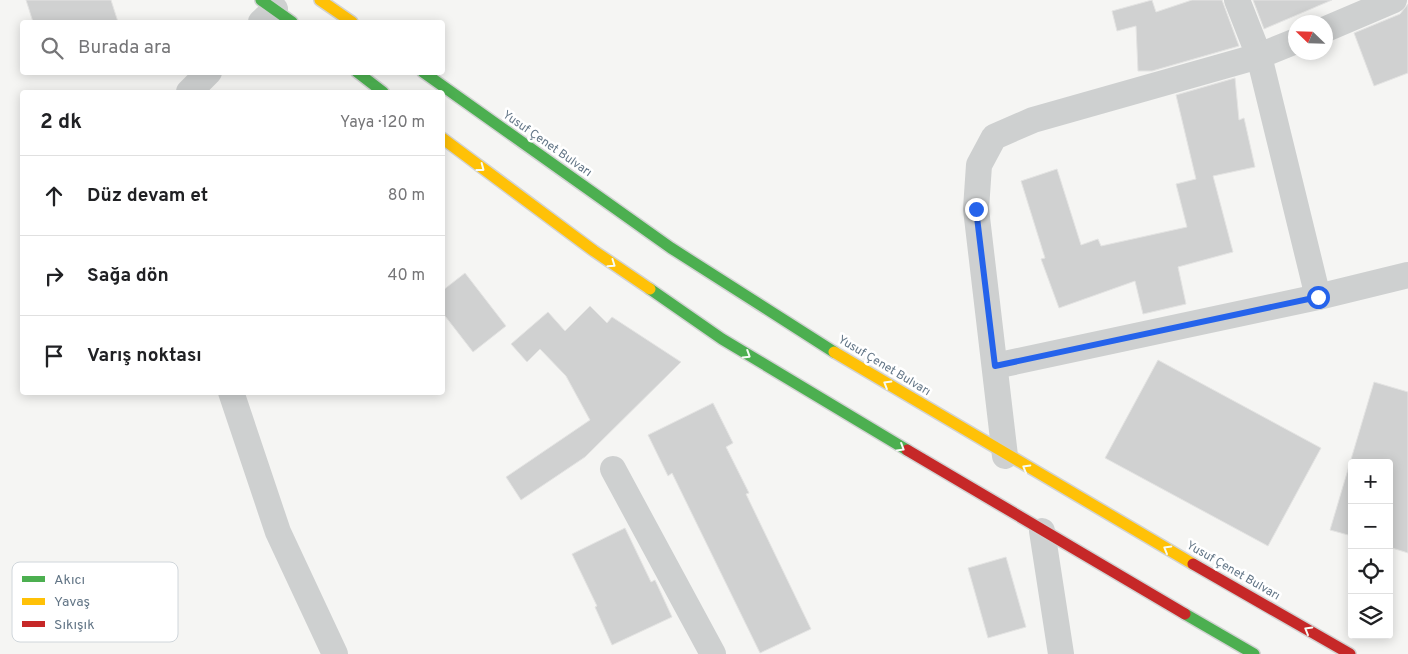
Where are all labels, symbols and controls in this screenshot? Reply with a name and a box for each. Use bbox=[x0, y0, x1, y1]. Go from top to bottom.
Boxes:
north arrow bbox=[1288, 15, 1333, 60]
search box bbox=[20, 20, 445, 75]
icon: search bbox=[38, 34, 66, 62]
text: Burada ara bbox=[78, 36, 171, 60]
street label: Yusuf Çenet Bulvarı bbox=[499, 107, 595, 181]
text: 2 dk bbox=[40, 109, 82, 136]
text: Yaya · 120 m bbox=[340, 113, 425, 133]
one-way arrow bbox=[475, 162, 485, 171]
icon: ahead bbox=[40, 182, 68, 210]
text: Düz devam et bbox=[87, 184, 208, 208]
text: 80 m bbox=[388, 186, 425, 206]
route end bbox=[965, 198, 988, 221]
one-way arrow bbox=[606, 258, 616, 267]
icon: right bbox=[40, 262, 68, 290]
text: Sağa dön bbox=[87, 264, 169, 288]
text: 40 m bbox=[387, 266, 425, 286]
route start bbox=[1307, 286, 1330, 309]
street label: Yusuf Çenet Bulvarı bbox=[835, 332, 933, 400]
icon: arrive bbox=[40, 342, 68, 370]
text: Varış noktası bbox=[87, 344, 202, 368]
one-way arrow bbox=[742, 348, 751, 358]
one-way arrow bbox=[883, 381, 892, 391]
one-way arrow bbox=[896, 441, 905, 451]
map controls bbox=[1348, 459, 1393, 639]
button: + bbox=[1348, 459, 1393, 504]
one-way arrow bbox=[1023, 464, 1032, 474]
button: − bbox=[1348, 504, 1393, 549]
street label: Yusuf Çenet Bulvarı bbox=[1183, 538, 1283, 604]
one-way arrow bbox=[1164, 545, 1173, 555]
button: locate bbox=[1348, 549, 1393, 594]
legend bbox=[12, 562, 178, 642]
text: Akıcı bbox=[54, 572, 85, 589]
text: Yavaş bbox=[54, 594, 90, 611]
button: layers bbox=[1348, 594, 1393, 639]
text: Sıkışık bbox=[54, 617, 95, 634]
one-way arrow bbox=[1304, 626, 1313, 636]

